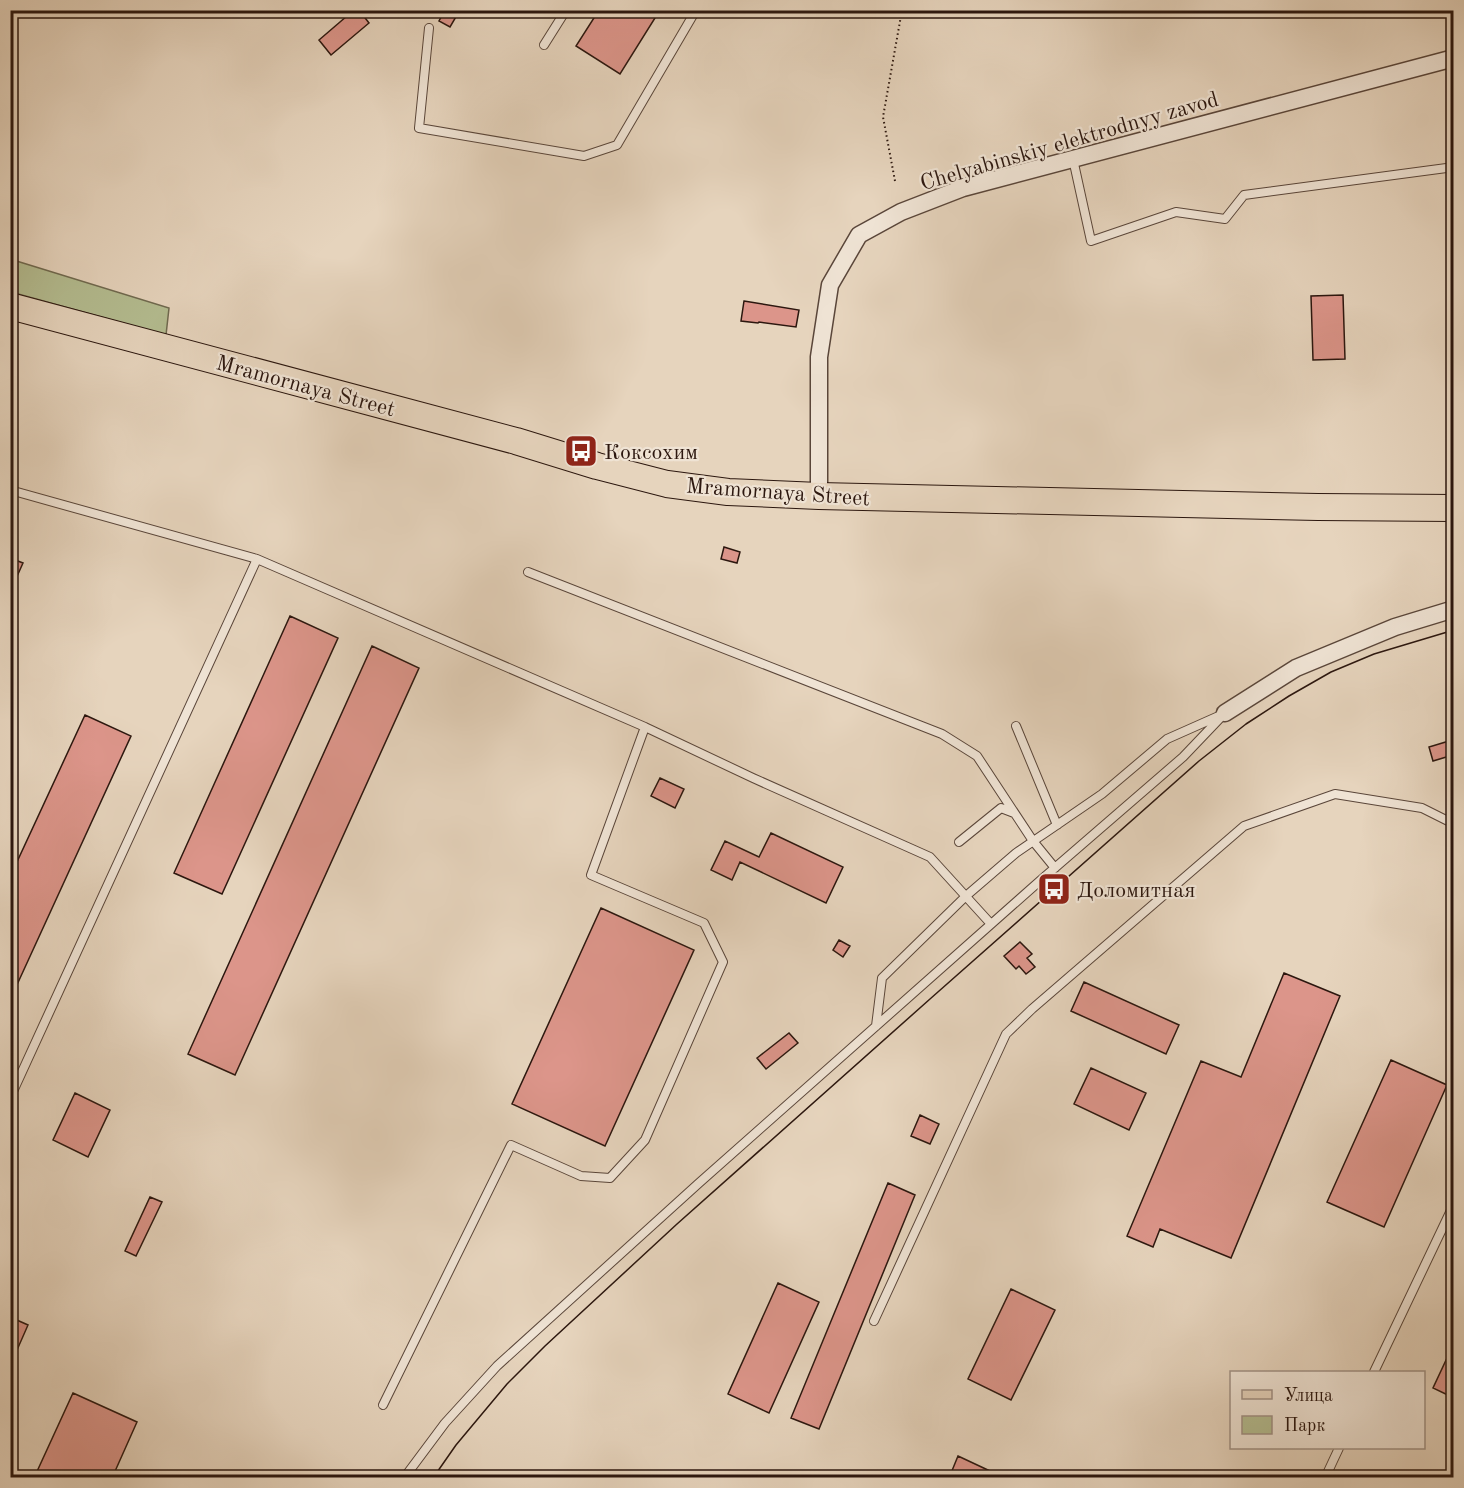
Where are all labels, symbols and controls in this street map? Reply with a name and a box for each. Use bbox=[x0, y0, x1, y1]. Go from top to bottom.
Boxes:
street label: Chelyabinskiy elektrodnyy zavod bbox=[918, 89, 1221, 195]
street label: Mramornaya Street bbox=[214, 352, 397, 421]
bus stop icon: Коксохим bbox=[563, 433, 599, 469]
place label: Коксохим bbox=[604, 442, 698, 464]
street label: Mramornaya Street bbox=[685, 476, 871, 510]
bus stop icon: Доломитная bbox=[1036, 871, 1072, 907]
place label: Доломитная bbox=[1077, 880, 1195, 902]
legend bbox=[1230, 1371, 1425, 1449]
text: Улица bbox=[1284, 1387, 1333, 1405]
text: Парк bbox=[1284, 1417, 1325, 1435]

